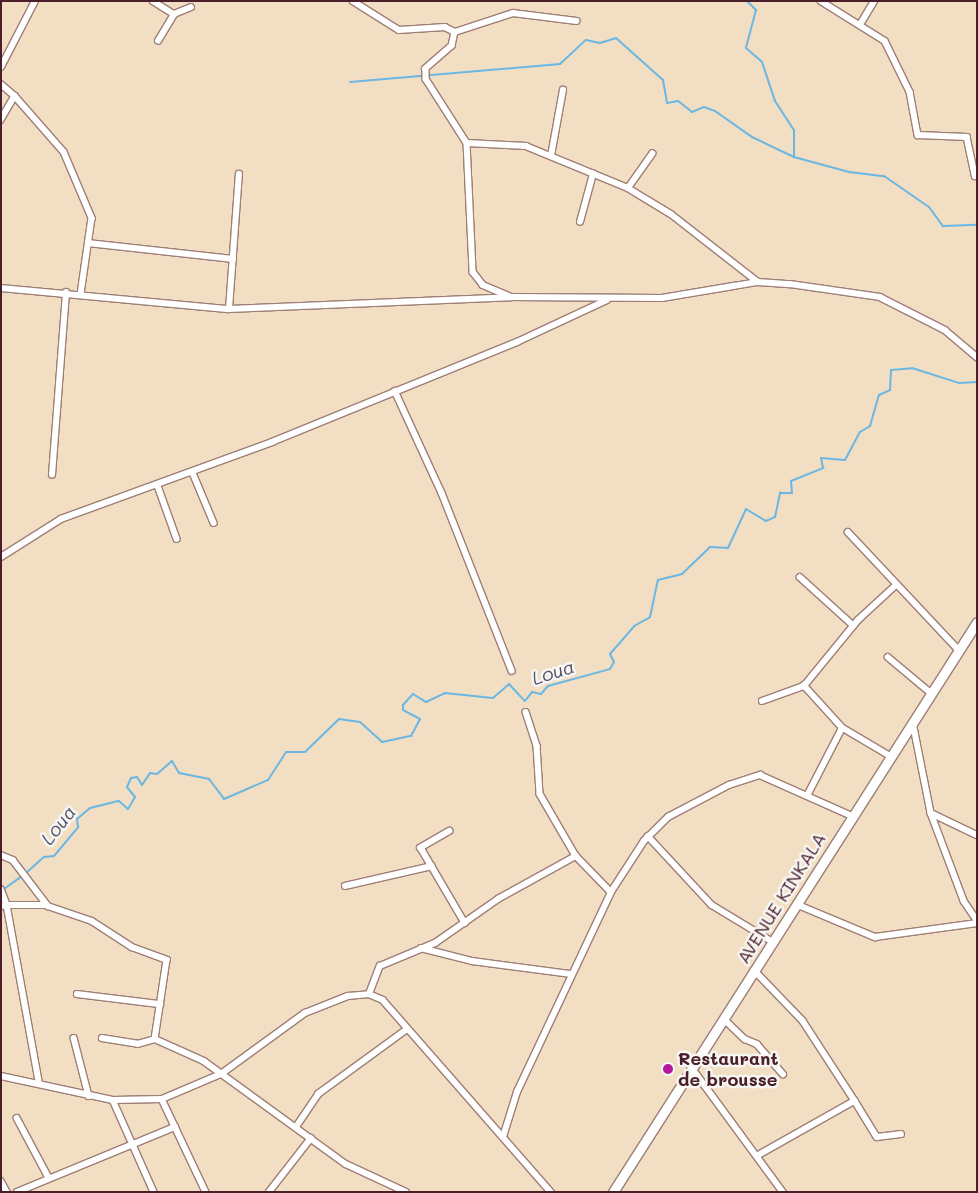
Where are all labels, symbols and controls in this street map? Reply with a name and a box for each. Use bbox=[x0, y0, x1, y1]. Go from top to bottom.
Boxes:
water label: Loua bbox=[529, 654, 577, 690]
water label: Loua bbox=[36, 801, 80, 849]
street label: AVENUE KINKALA bbox=[732, 829, 830, 967]
place label: Restaurant de brousse bbox=[678, 1048, 778, 1090]
marker: Restaurant de brousse bbox=[662, 1063, 674, 1075]

